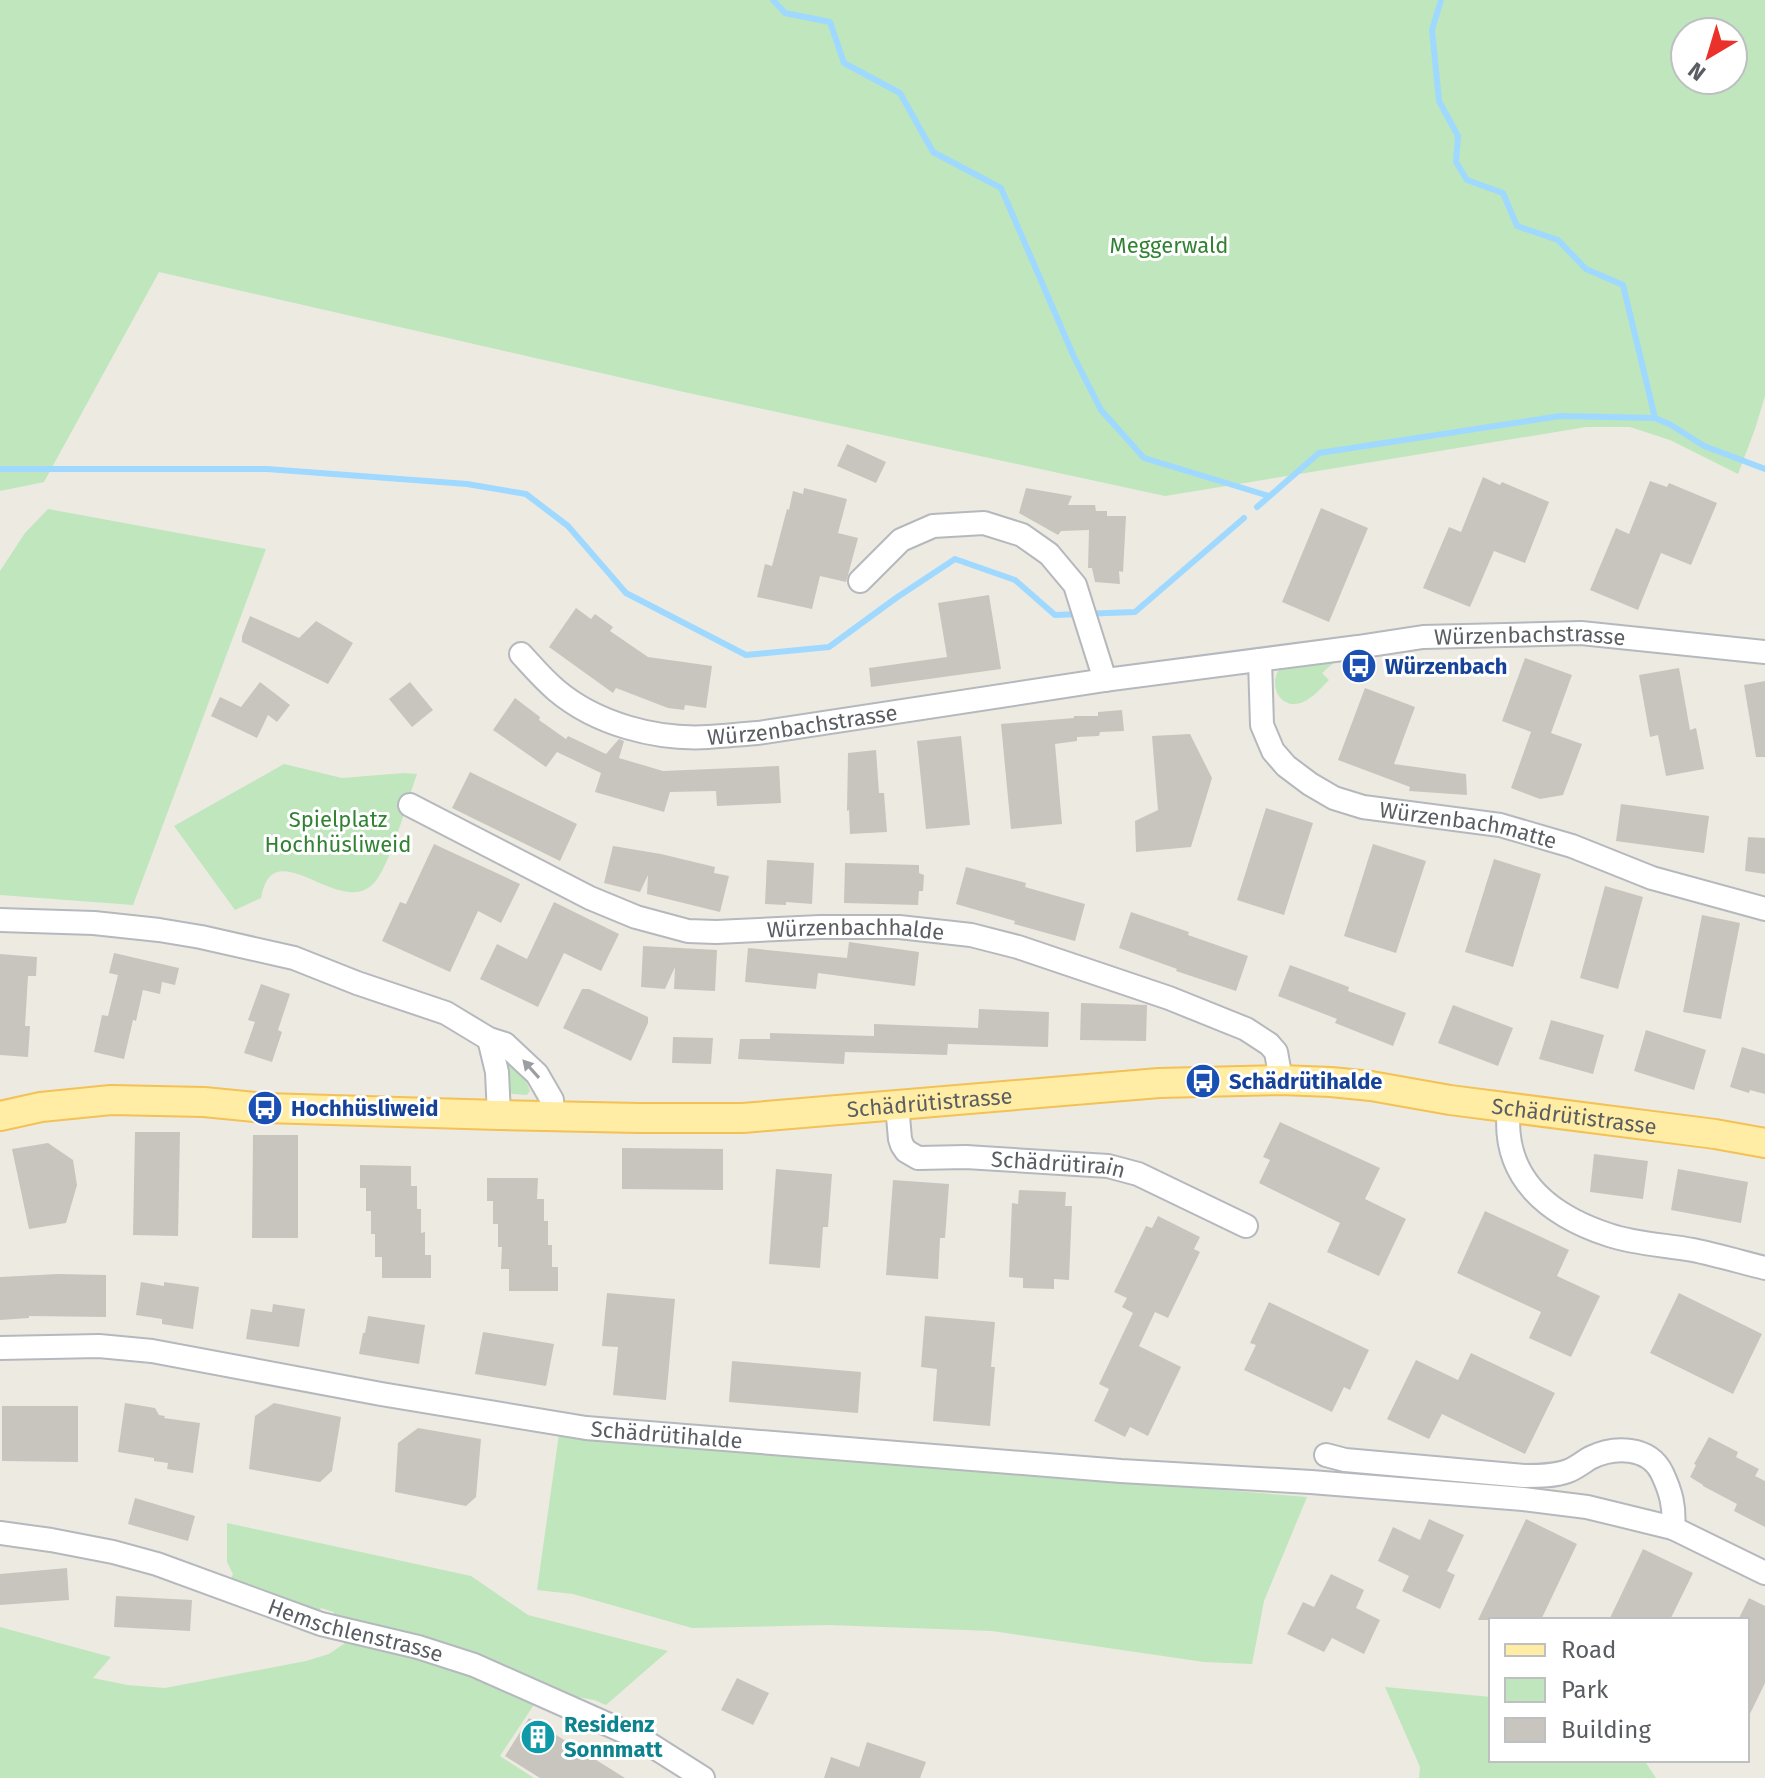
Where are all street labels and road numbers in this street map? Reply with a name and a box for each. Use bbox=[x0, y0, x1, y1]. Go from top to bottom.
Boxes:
street label: Würzenbachstrasse bbox=[1434, 619, 1627, 651]
street label: Würzenbachstrasse bbox=[706, 698, 899, 751]
street label: Würzenbachmatte bbox=[1378, 796, 1560, 854]
street label: Würzenbachhalde bbox=[766, 914, 946, 945]
street label: Schädrütistrasse bbox=[846, 1082, 1013, 1123]
street label: Schädrütistrasse bbox=[1490, 1092, 1658, 1140]
street label: Schädrütirain bbox=[990, 1145, 1128, 1184]
street label: Schädrütihalde bbox=[590, 1415, 744, 1454]
street label: Hemschlenstrasse bbox=[264, 1592, 447, 1668]

